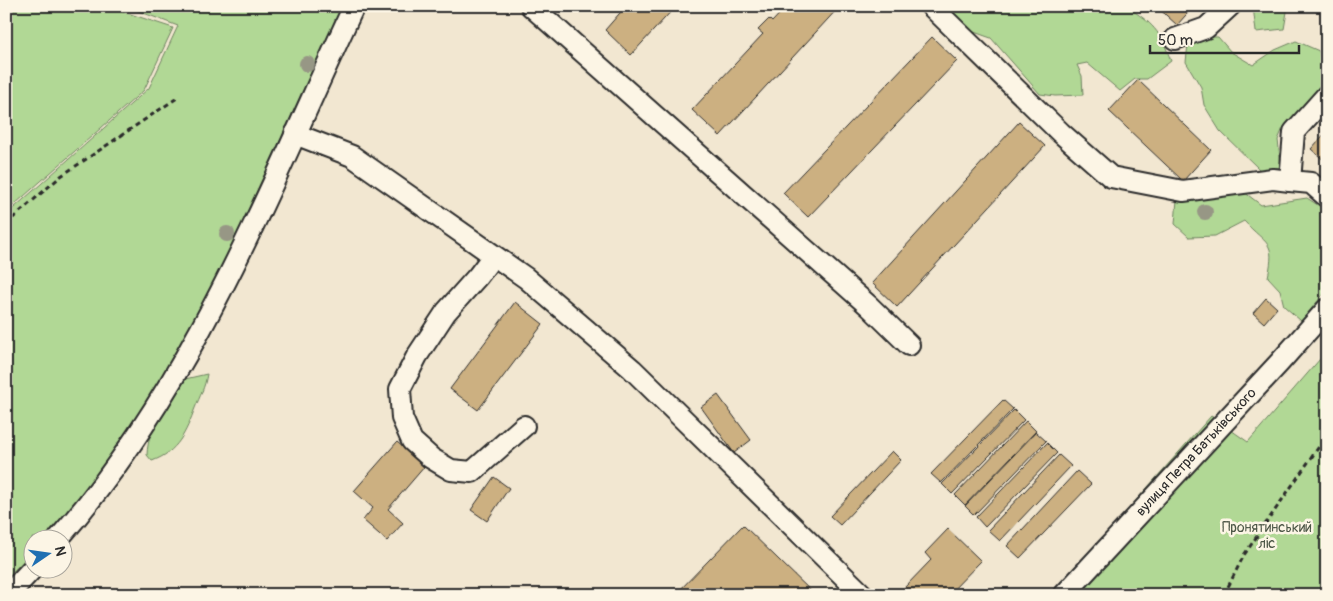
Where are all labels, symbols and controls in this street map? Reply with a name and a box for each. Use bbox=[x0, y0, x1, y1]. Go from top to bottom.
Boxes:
scale bar bbox=[1150, 22, 1299, 54]
text: 50 m bbox=[1158, 31, 1193, 50]
street label: вулиця Петра Батьківського bbox=[1132, 384, 1260, 520]
park label: Пронятинський ліс bbox=[1222, 519, 1312, 552]
north arrow bbox=[22, 528, 72, 578]
text: N bbox=[51, 545, 70, 558]

